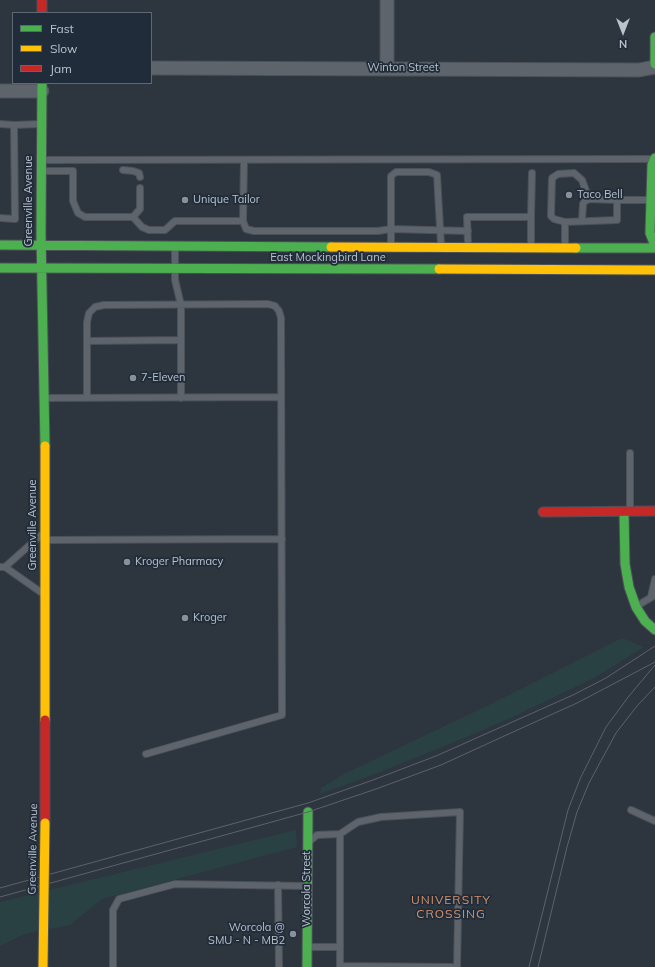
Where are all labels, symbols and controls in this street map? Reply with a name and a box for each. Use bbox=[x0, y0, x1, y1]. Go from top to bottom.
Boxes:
legend bbox=[12, 12, 152, 84]
north arrow bbox=[603, 12, 643, 52]
text: Fast bbox=[50, 21, 74, 36]
text: N bbox=[619, 37, 627, 51]
text: Slow bbox=[50, 41, 78, 56]
text: Jam bbox=[50, 61, 72, 76]
street label: Winton Street bbox=[367, 61, 439, 75]
street label: Greenville Avenue bbox=[22, 155, 36, 247]
place label: Taco Bell bbox=[577, 188, 623, 202]
marker: Taco Bell bbox=[564, 190, 574, 200]
place label: Unique Tailor bbox=[193, 193, 260, 207]
marker: Unique Tailor bbox=[180, 195, 190, 205]
street label: East Mockingbird Lane bbox=[270, 251, 386, 265]
place label: 7-Eleven bbox=[141, 371, 185, 385]
marker: 7-Eleven bbox=[128, 373, 138, 383]
street label: Greenville Avenue bbox=[26, 479, 40, 571]
place label: Kroger Pharmacy bbox=[135, 555, 223, 569]
marker: Kroger Pharmacy bbox=[122, 557, 132, 567]
place label: Kroger bbox=[193, 611, 227, 625]
marker: Kroger bbox=[180, 613, 190, 623]
street label: Greenville Avenue bbox=[26, 803, 40, 895]
street label: Worcola Street bbox=[300, 851, 314, 927]
district label: UNIVERSITY CROSSING bbox=[411, 893, 491, 921]
place label: Worcola @ SMU - N - MB2 bbox=[208, 921, 285, 947]
marker: Worcola @ SMU - N - MB2 bbox=[288, 929, 298, 939]

